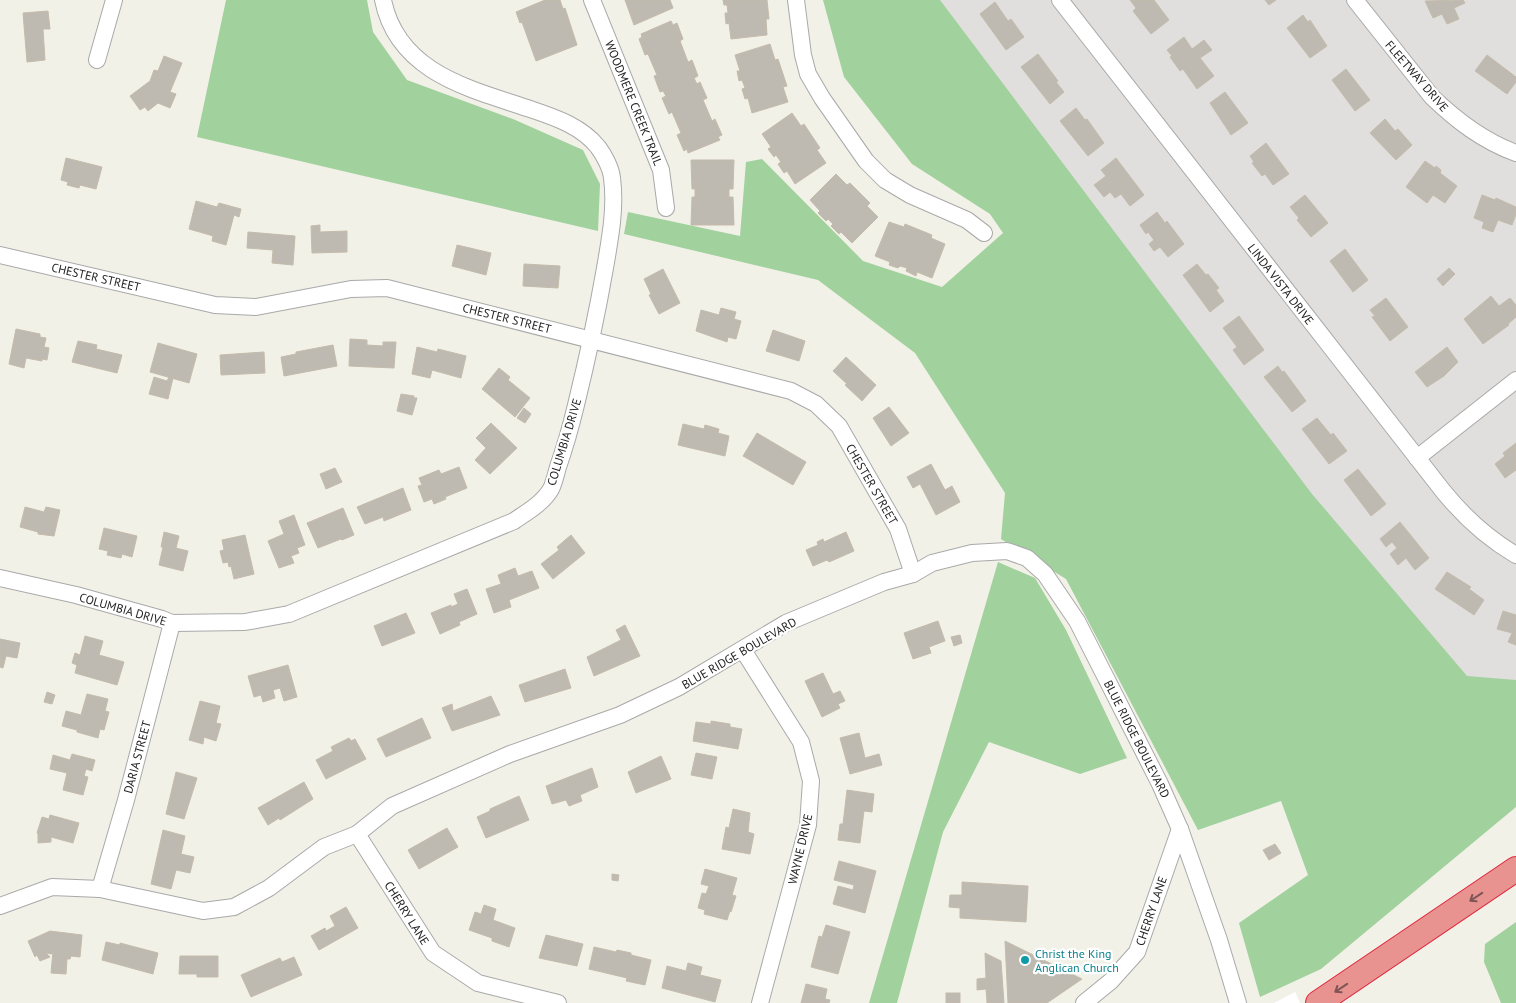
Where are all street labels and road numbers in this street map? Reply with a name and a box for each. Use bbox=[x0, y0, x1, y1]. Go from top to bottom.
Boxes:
street label: FLEETWAY DRIVE bbox=[1382, 37, 1452, 115]
street label: WOODMERE CREEK TRAIL bbox=[602, 38, 666, 168]
street label: LINDA VISTA DRIVE bbox=[1245, 240, 1317, 328]
street label: CHESTER STREET bbox=[50, 259, 142, 295]
street label: CHESTER STREET bbox=[461, 300, 553, 336]
street label: COLUMBIA DRIVE bbox=[544, 397, 584, 487]
street label: CHESTER STREET bbox=[843, 441, 901, 527]
street label: COLUMBIA DRIVE bbox=[78, 589, 168, 629]
street label: BLUE RIDGE BOULEVARD bbox=[679, 614, 799, 692]
street label: BLUE RIDGE BOULEVARD bbox=[1101, 678, 1173, 800]
street label: DARIA STREET bbox=[120, 719, 154, 795]
street label: WAYNE DRIVE bbox=[785, 812, 815, 886]
street label: CHERRY LANE bbox=[1132, 874, 1170, 948]
street label: CHERRY LANE bbox=[381, 878, 433, 948]

